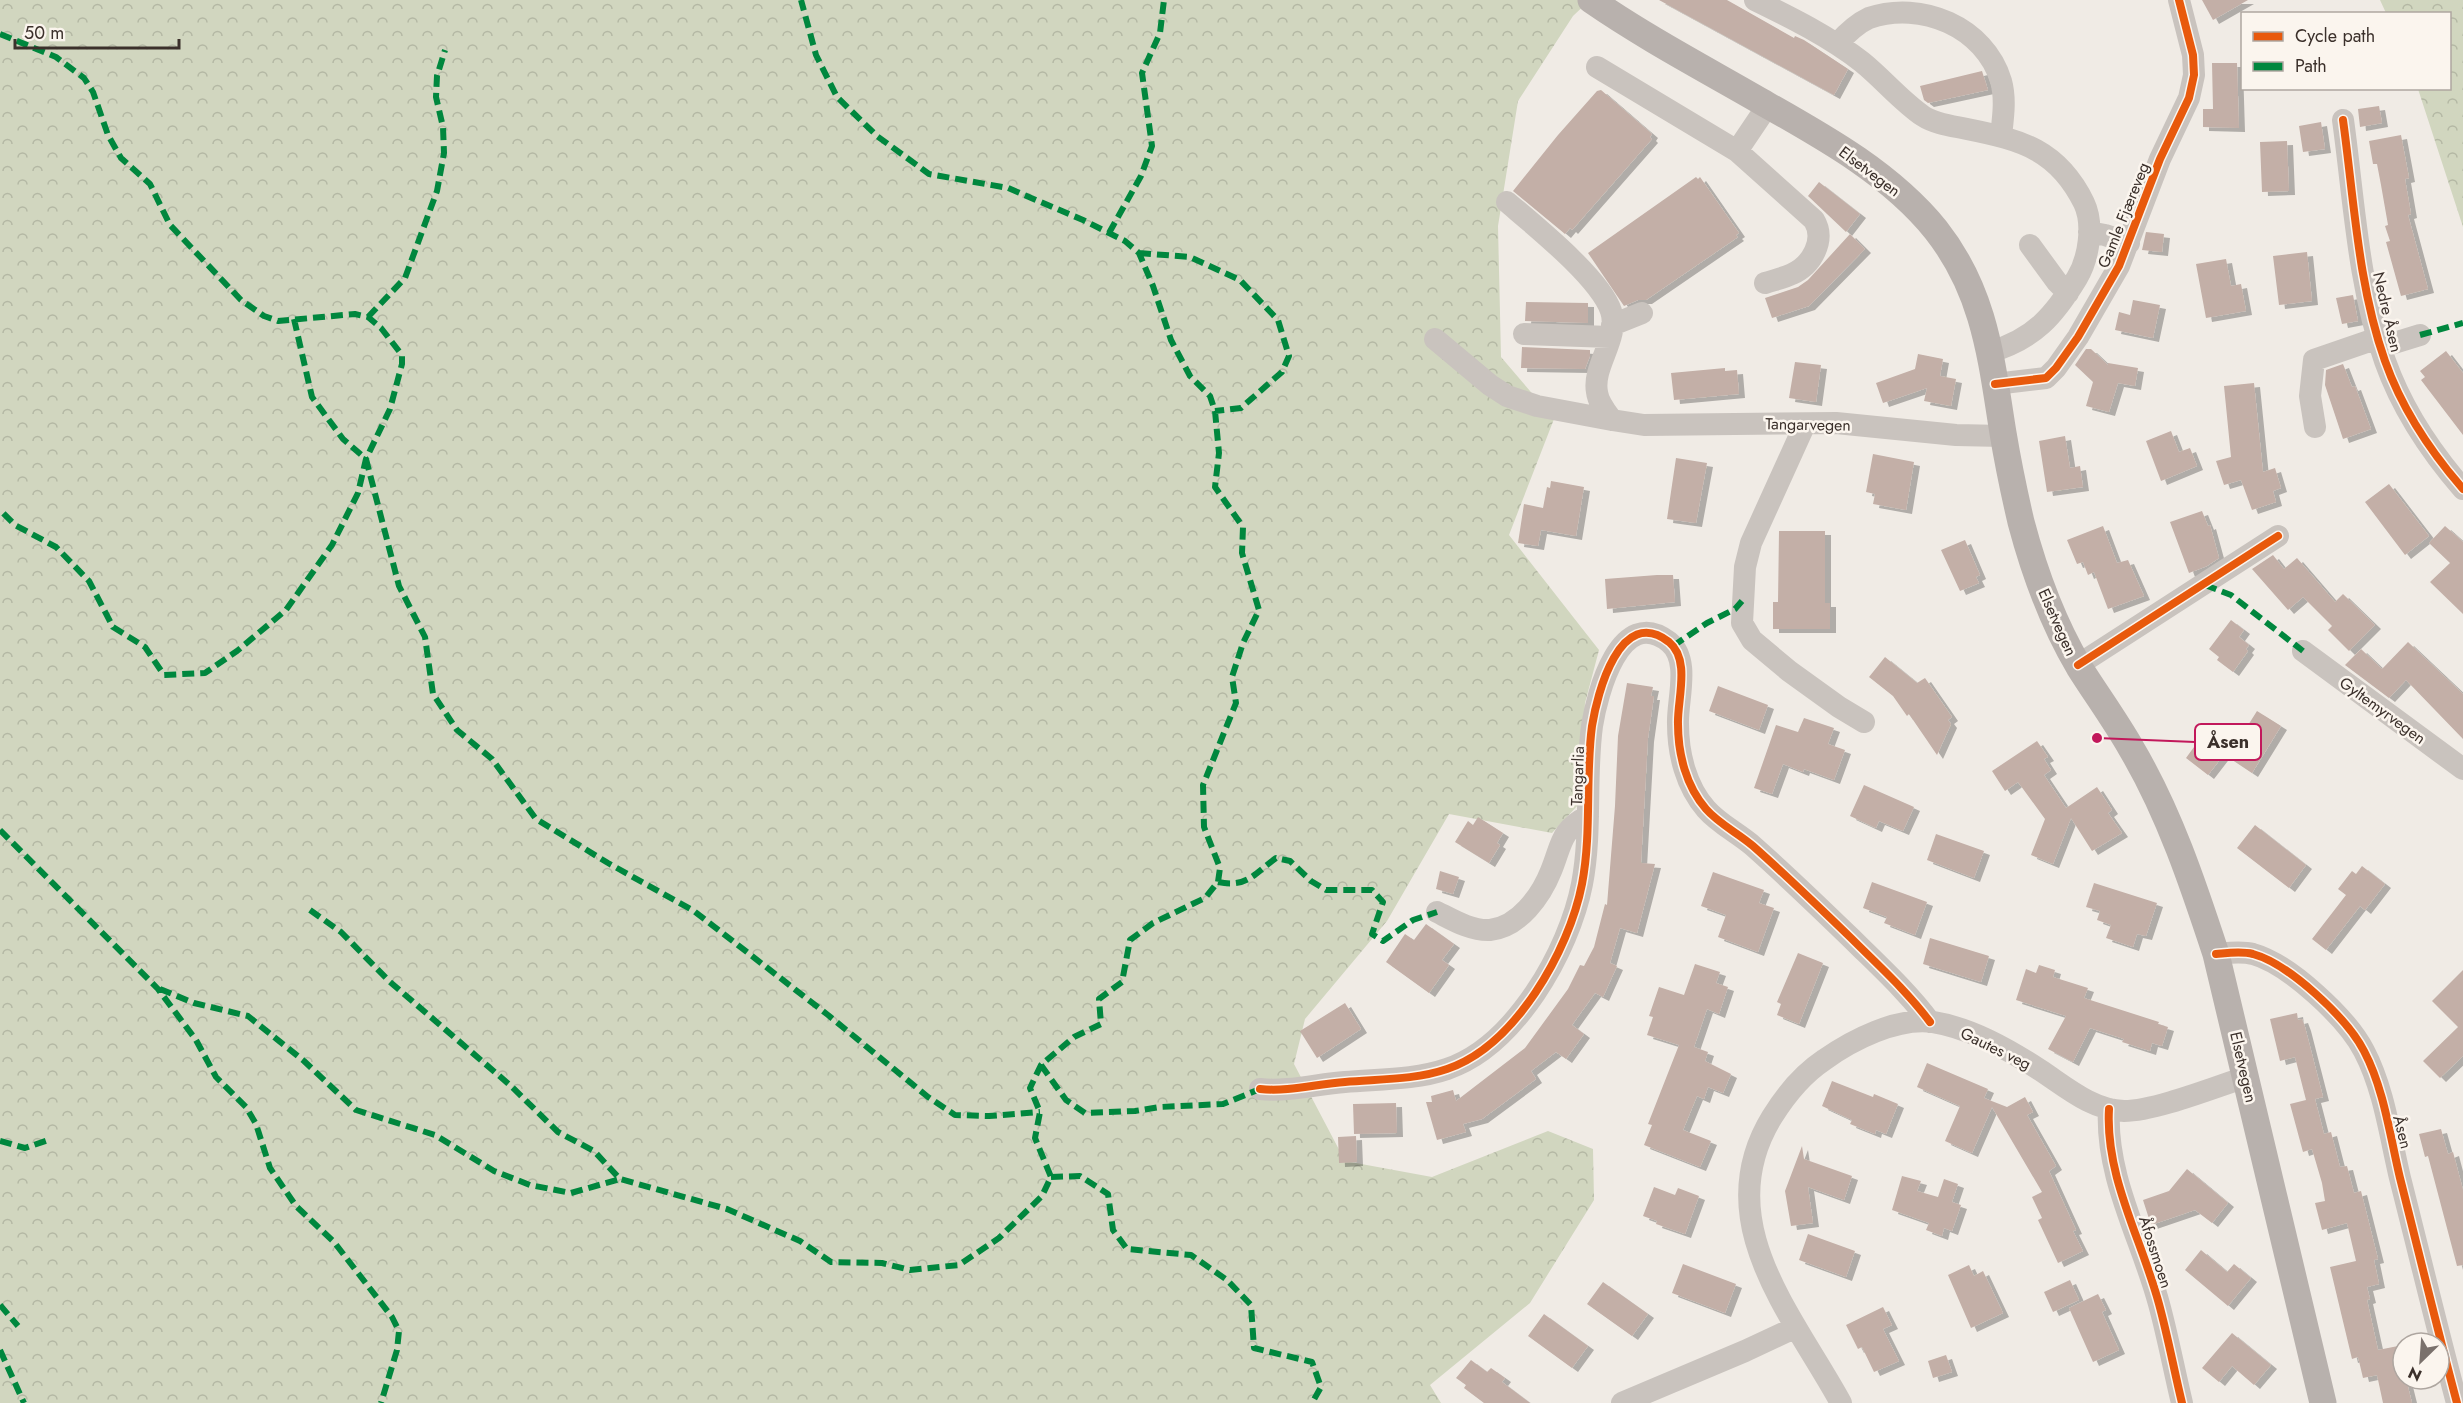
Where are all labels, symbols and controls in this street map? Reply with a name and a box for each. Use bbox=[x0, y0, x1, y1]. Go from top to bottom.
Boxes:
scale bar bbox=[15, 12, 178, 50]
legend bbox=[2241, 12, 2451, 90]
text: 50 m bbox=[24, 20, 64, 46]
text: Cycle path bbox=[2295, 23, 2375, 49]
text: Path bbox=[2295, 53, 2327, 79]
street label: Elsetvegen bbox=[1834, 141, 1905, 202]
street label: Gamle Fjæreveg bbox=[2092, 159, 2155, 271]
street label: Nedre Åsen bbox=[2367, 270, 2408, 355]
street label: Tangarvegen bbox=[1765, 412, 1851, 437]
street label: Elsetvegen bbox=[2032, 585, 2083, 660]
street label: Gyltemyrvegen bbox=[2335, 671, 2431, 750]
callout: Åsen bbox=[2195, 724, 2261, 760]
text: Åsen bbox=[2206, 729, 2249, 755]
street label: Tangarlia bbox=[1565, 746, 1590, 806]
street label: Gautes veg bbox=[1957, 1021, 2035, 1075]
street label: Elsetvegen bbox=[2224, 1030, 2263, 1105]
street label: Åsen bbox=[2387, 1113, 2418, 1151]
street label: Åfossmoen bbox=[2133, 1213, 2178, 1291]
north arrow bbox=[2391, 1331, 2451, 1391]
text: N bbox=[2404, 1361, 2425, 1387]

